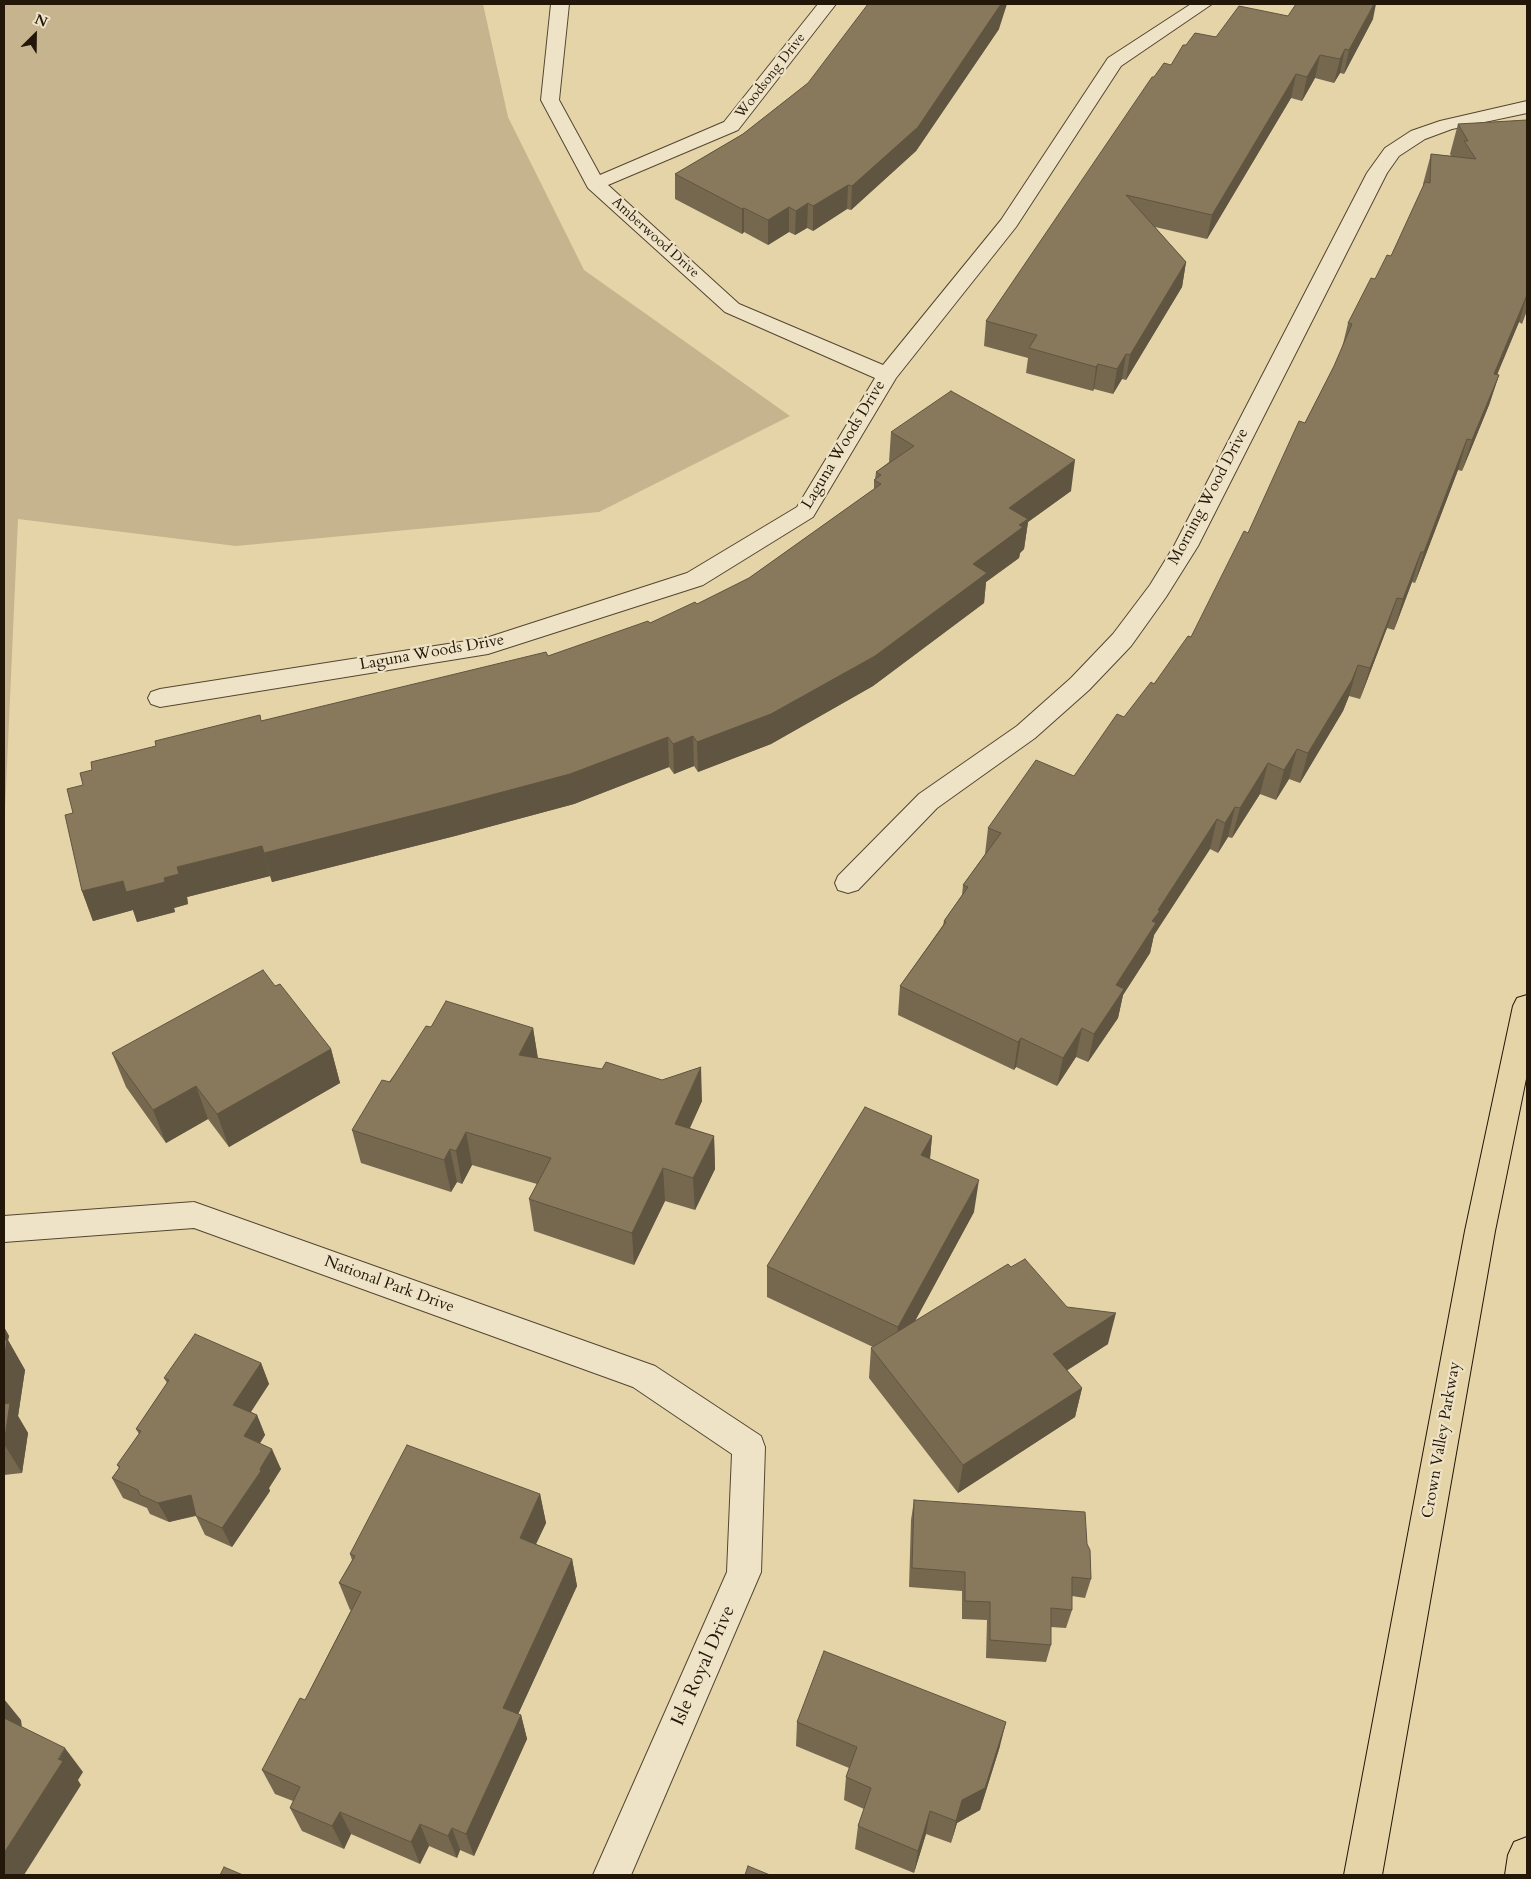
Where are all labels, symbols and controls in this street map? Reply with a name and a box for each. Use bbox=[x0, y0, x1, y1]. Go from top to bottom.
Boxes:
north arrow bbox=[10, 10, 60, 60]
text: N bbox=[32, 10, 50, 32]
street label: Woodsong Drive bbox=[732, 30, 810, 122]
street label: Amberwood Drive bbox=[608, 194, 702, 282]
street label: Laguna Woods Drive bbox=[798, 377, 890, 513]
street label: Morning Wood Drive bbox=[1165, 425, 1253, 569]
street label: Laguna Woods Drive bbox=[358, 631, 506, 675]
street label: National Park Drive bbox=[321, 1253, 457, 1317]
street label: Crown Valley Parkway bbox=[1419, 1360, 1465, 1520]
street label: Isle Royal Drive bbox=[667, 1602, 741, 1730]

